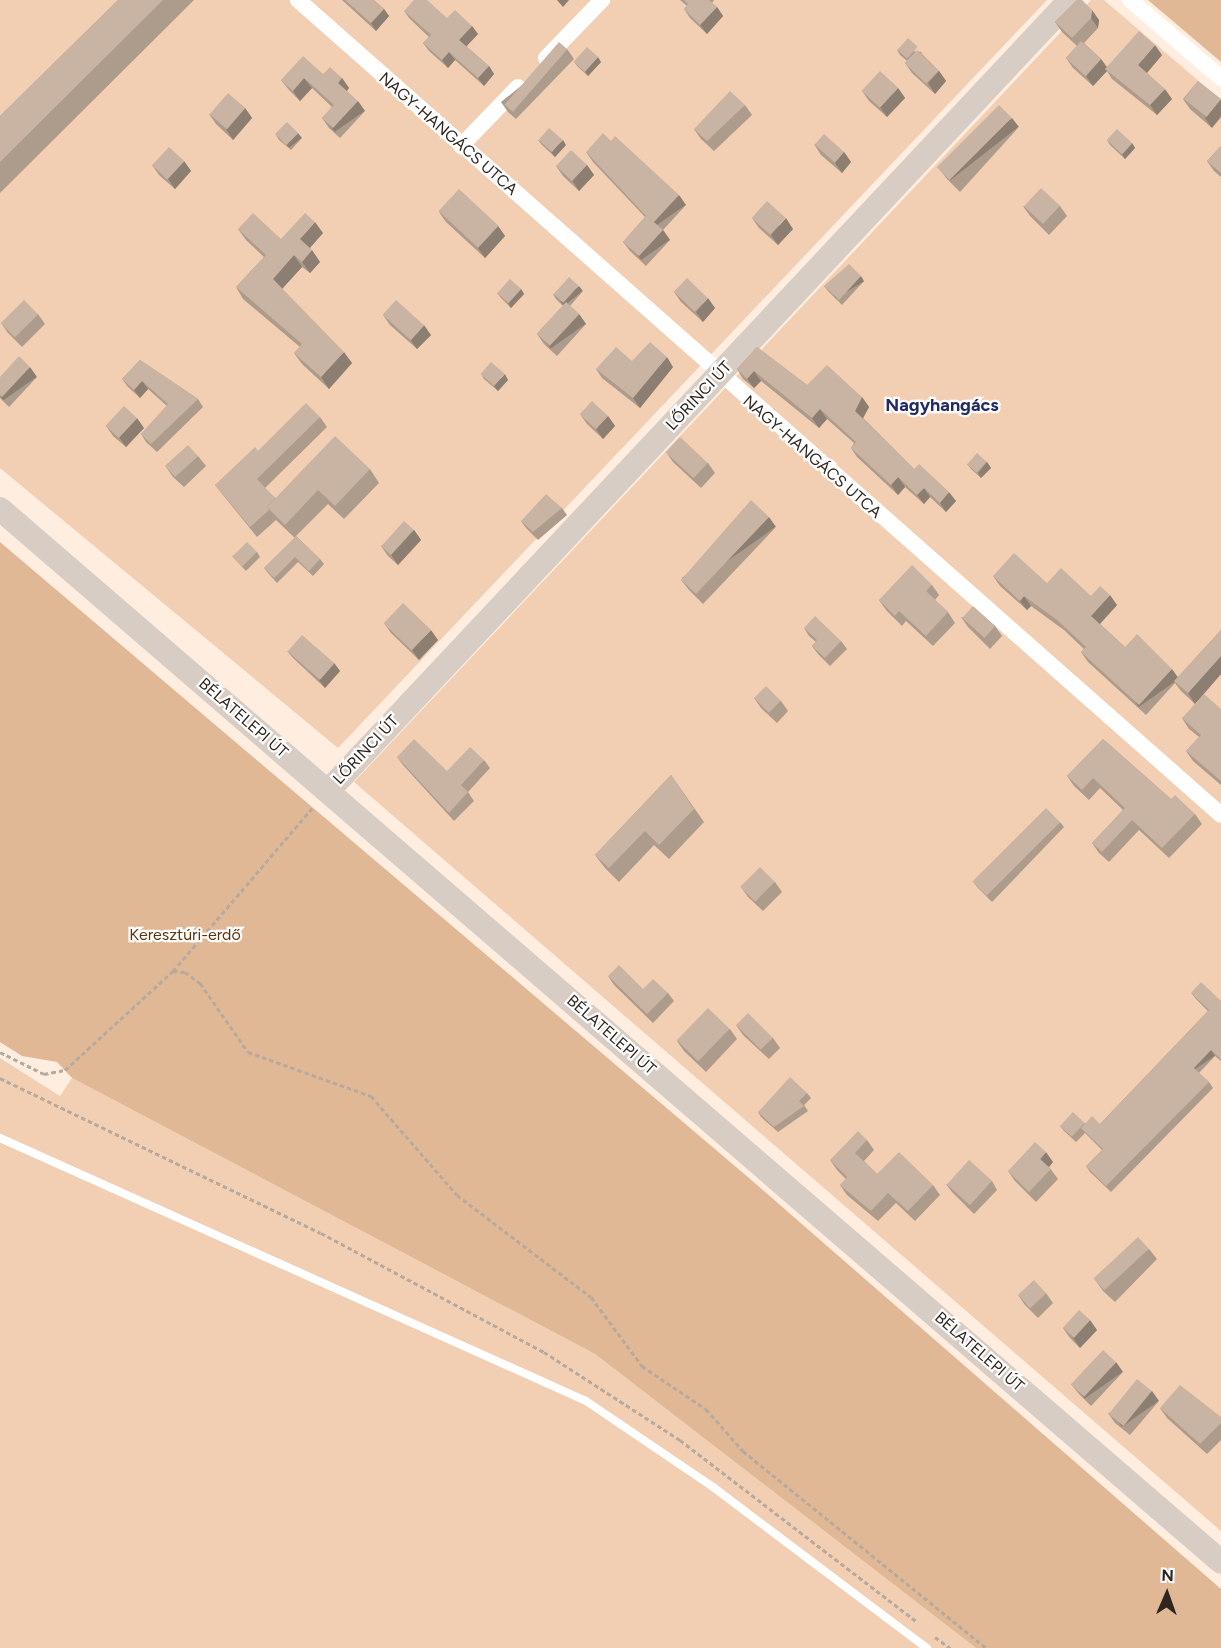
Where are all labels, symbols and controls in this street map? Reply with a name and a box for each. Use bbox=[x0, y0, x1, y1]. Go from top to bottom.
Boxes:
street label: NAGY-HANGÁCS UTCA bbox=[375, 69, 521, 199]
street label: LŐRINCI ÚT bbox=[662, 358, 736, 434]
street label: NAGY-HANGÁCS UTCA bbox=[739, 392, 885, 522]
district label: Nagyhangács bbox=[885, 394, 999, 416]
street label: BÉLATELEPI ÚT bbox=[195, 674, 291, 762]
street label: LŐRINCI ÚT bbox=[329, 712, 403, 788]
park label: Keresztúri-erdő bbox=[129, 925, 241, 945]
street label: BÉLATELEPI ÚT bbox=[563, 991, 659, 1079]
street label: BÉLATELEPI ÚT bbox=[931, 1308, 1027, 1396]
north arrow bbox=[1137, 1564, 1197, 1624]
text: N bbox=[1161, 1566, 1174, 1585]

